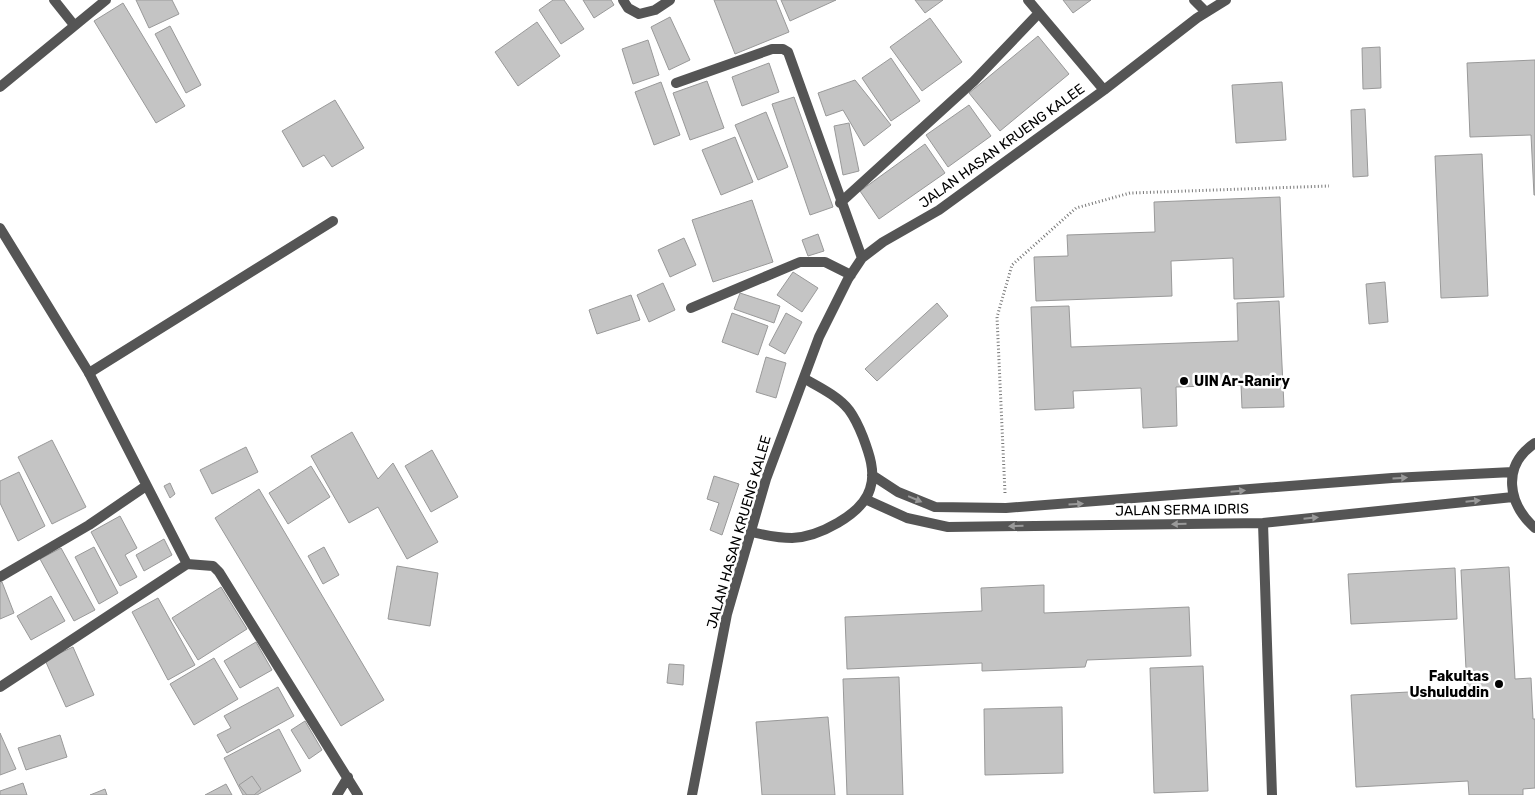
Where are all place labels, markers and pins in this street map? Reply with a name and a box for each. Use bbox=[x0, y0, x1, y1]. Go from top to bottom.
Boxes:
place label: UIN Ar-Raniry bbox=[1194, 373, 1290, 390]
marker: UIN Ar-Raniry bbox=[1178, 375, 1190, 387]
place label: Fakultas Ushuluddin bbox=[1409, 668, 1489, 701]
marker: Fakultas Ushuluddin bbox=[1493, 678, 1505, 690]

